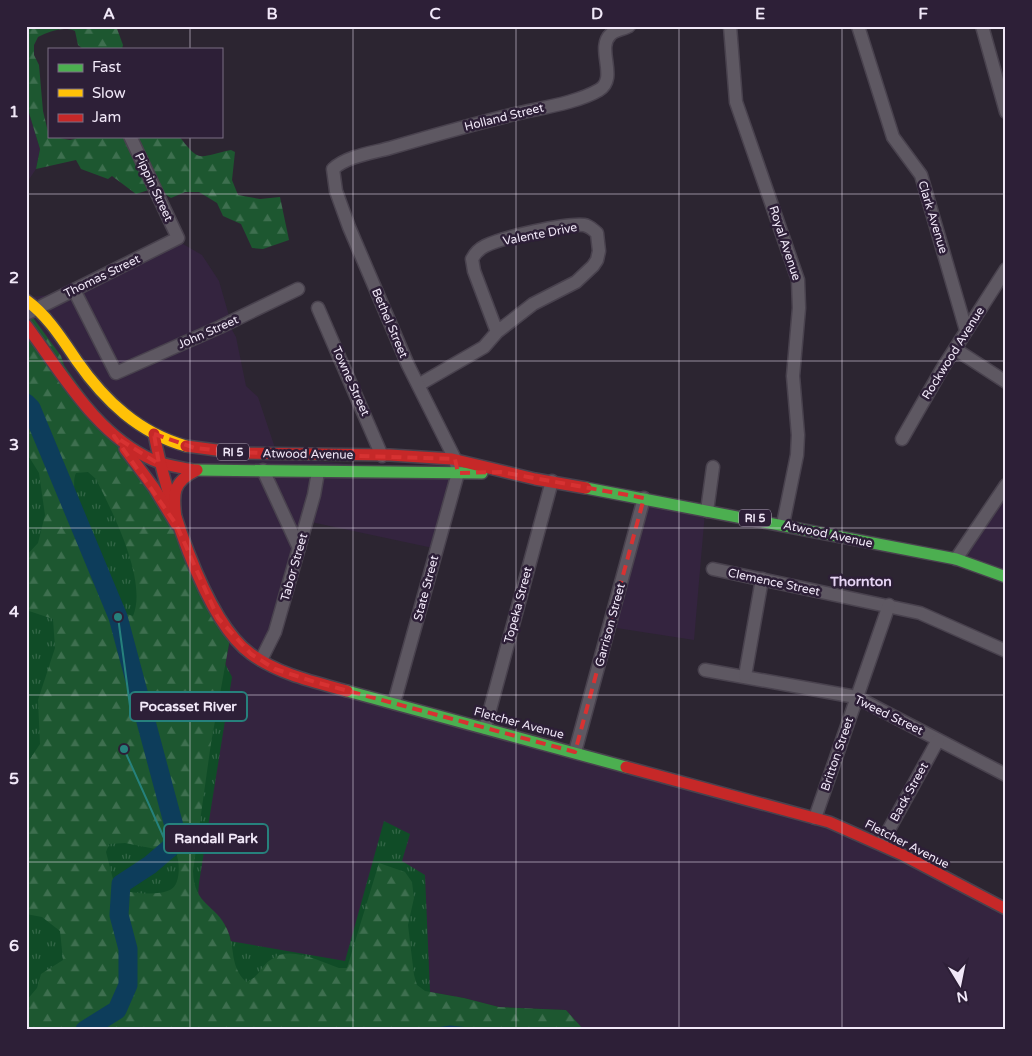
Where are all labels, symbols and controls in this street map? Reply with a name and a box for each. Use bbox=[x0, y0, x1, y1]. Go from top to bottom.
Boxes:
text: A bbox=[103, 4, 115, 24]
text: B bbox=[266, 4, 278, 24]
text: C bbox=[429, 4, 441, 24]
text: D bbox=[591, 4, 603, 24]
text: E bbox=[755, 4, 765, 24]
text: F bbox=[918, 4, 928, 24]
legend bbox=[48, 48, 222, 138]
text: Fast bbox=[92, 58, 122, 76]
text: Slow bbox=[92, 84, 126, 102]
street label: Holland Street bbox=[463, 100, 545, 134]
text: 1 bbox=[9, 102, 19, 122]
text: Jam bbox=[92, 108, 121, 126]
street label: Pippin Street bbox=[132, 151, 176, 224]
street label: Clark Avenue bbox=[915, 179, 951, 255]
street label: Royal Avenue bbox=[766, 204, 804, 282]
street label: Valente Drive bbox=[502, 220, 579, 248]
street label: Thomas Street bbox=[62, 251, 143, 300]
text: 2 bbox=[9, 268, 19, 288]
street label: Bethel Street bbox=[369, 286, 411, 360]
street label: Rockwood Avenue bbox=[919, 304, 987, 402]
street label: John Street bbox=[175, 312, 241, 352]
street label: Towne Street bbox=[329, 344, 373, 418]
text: 3 bbox=[9, 435, 19, 455]
road number: RI 5 bbox=[217, 444, 249, 461]
street label: Atwood Avenue bbox=[262, 446, 354, 462]
road number: RI 5 bbox=[739, 509, 771, 526]
street label: Atwood Avenue bbox=[782, 518, 874, 550]
street label: Tabor Street bbox=[278, 531, 310, 603]
street label: State Street bbox=[411, 553, 442, 622]
street label: Topeka Street bbox=[501, 565, 535, 645]
street label: Clemence Street bbox=[727, 565, 822, 599]
district label: Thornton bbox=[829, 573, 892, 590]
street label: Garrison Street bbox=[592, 581, 628, 668]
text: 4 bbox=[9, 602, 19, 622]
callout: Pocasset River bbox=[130, 692, 247, 721]
street label: Tweed Street bbox=[852, 692, 926, 738]
text: Pocasset River bbox=[139, 698, 237, 715]
street label: Fletcher Avenue bbox=[472, 704, 566, 742]
street label: Britton Street bbox=[818, 715, 856, 793]
street label: Back Street bbox=[887, 760, 931, 824]
text: 5 bbox=[9, 769, 19, 789]
street label: Fletcher Avenue bbox=[863, 817, 952, 871]
callout: Randall Park bbox=[164, 824, 268, 853]
text: Randall Park bbox=[174, 830, 258, 847]
text: 6 bbox=[9, 936, 19, 956]
north arrow bbox=[934, 958, 984, 1008]
text: N bbox=[955, 987, 969, 1006]

